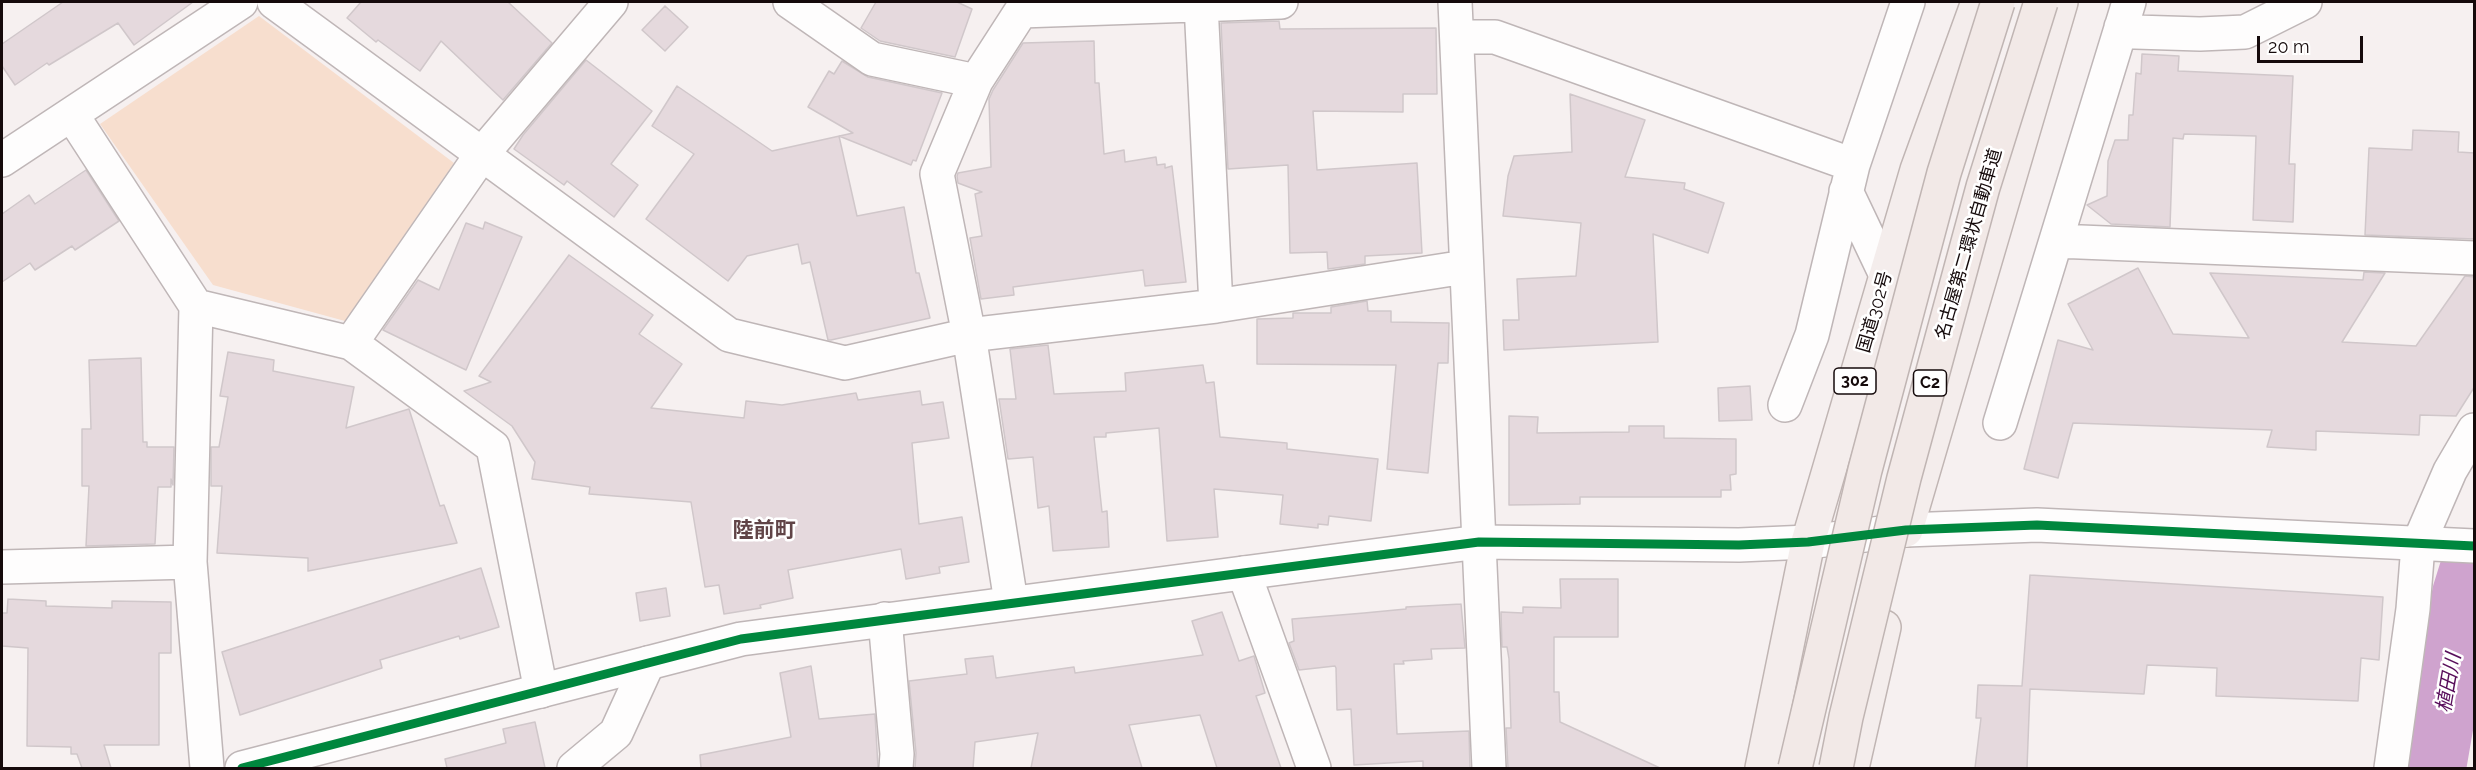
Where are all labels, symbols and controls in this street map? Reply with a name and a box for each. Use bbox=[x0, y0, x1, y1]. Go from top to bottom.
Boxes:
scale bar bbox=[2260, 24, 2366, 62]
text: 20 m bbox=[2268, 36, 2310, 57]
street label: 名古屋第二環状自動車道 bbox=[1931, 146, 2007, 342]
street label: 国道302号 bbox=[1853, 269, 1897, 355]
road number: 302 bbox=[1834, 368, 1876, 394]
road number: C2 bbox=[1914, 370, 1946, 396]
district label: 陸前町 bbox=[733, 518, 795, 544]
water label: 植田川 bbox=[2432, 651, 2466, 715]

